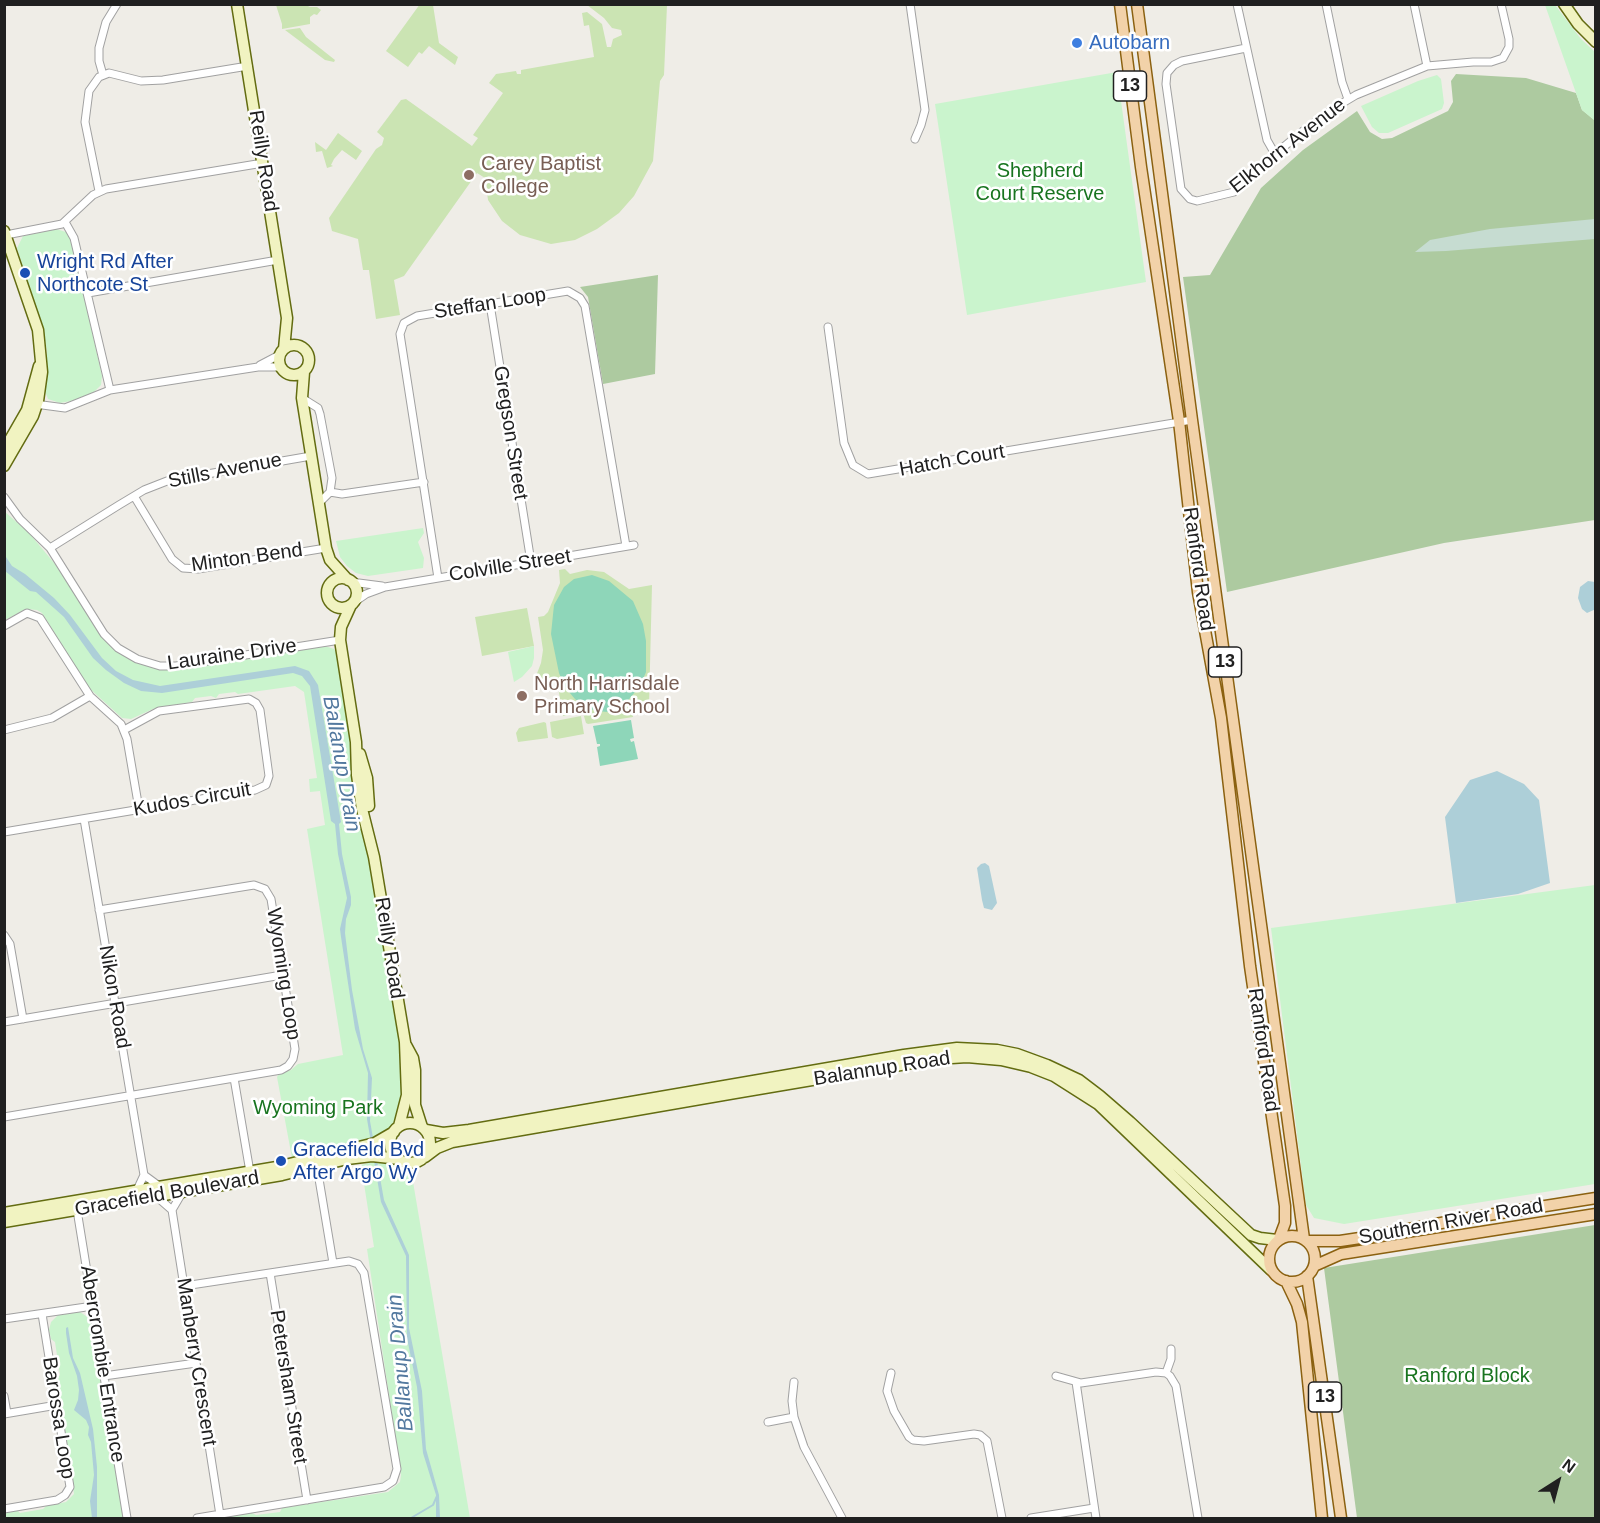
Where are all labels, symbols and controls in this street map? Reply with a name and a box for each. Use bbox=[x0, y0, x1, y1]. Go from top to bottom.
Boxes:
place label: Autobarn bbox=[1089, 31, 1170, 55]
marker: Autobarn bbox=[1070, 36, 1084, 50]
road number: 13 bbox=[1114, 71, 1146, 101]
street label: Elkhorn Avenue bbox=[1225, 93, 1351, 199]
street label: Reilly Road bbox=[243, 109, 283, 213]
place label: Carey Baptist College bbox=[481, 152, 601, 199]
park label: Shepherd Court Reserve bbox=[976, 159, 1104, 206]
marker: Carey Baptist College bbox=[462, 168, 476, 182]
place label: Wright Rd After Northcote St bbox=[37, 250, 173, 297]
marker: Wright Rd After Northcote St bbox=[18, 266, 32, 280]
street label: Steffan Loop bbox=[432, 283, 548, 325]
street label: Gregson Street bbox=[488, 364, 532, 502]
street label: Hatch Court bbox=[897, 440, 1007, 482]
street label: Stills Avenue bbox=[166, 448, 284, 494]
street label: Ranford Road bbox=[1177, 506, 1219, 632]
street label: Minton Bend bbox=[190, 538, 304, 578]
street label: Colville Street bbox=[447, 544, 573, 588]
street label: Lauraine Drive bbox=[166, 634, 298, 676]
road number: 13 bbox=[1208, 647, 1242, 677]
place label: North Harrisdale Primary School bbox=[534, 672, 680, 719]
marker: North Harrisdale Primary School bbox=[515, 689, 529, 703]
water label: Ballanup Drain bbox=[317, 694, 365, 834]
street label: Kudos Circuit bbox=[131, 778, 253, 822]
street label: Reilly Road bbox=[369, 896, 409, 1000]
street label: Wyoming Loop bbox=[261, 906, 305, 1042]
street label: Nikon Road bbox=[93, 943, 135, 1051]
street label: Ranford Road bbox=[1242, 987, 1284, 1113]
street label: Balannup Road bbox=[812, 1046, 952, 1092]
park label: Wyoming Park bbox=[253, 1096, 383, 1120]
place label: Gracefield Bvd After Argo Wy bbox=[293, 1138, 424, 1185]
marker: Gracefield Bvd After Argo Wy bbox=[274, 1154, 288, 1168]
street label: Gracefield Boulevard bbox=[73, 1166, 261, 1222]
street label: Southern River Road bbox=[1357, 1194, 1545, 1250]
street label: Abercrombie Entrance bbox=[75, 1264, 129, 1464]
street label: Manberry Crescent bbox=[171, 1276, 221, 1448]
water label: Ballanup Drain bbox=[382, 1293, 420, 1433]
street label: Petersham Street bbox=[264, 1308, 312, 1466]
street label: Barossa Loop bbox=[36, 1355, 80, 1481]
park label: Ranford Block bbox=[1404, 1364, 1530, 1388]
road number: 13 bbox=[1308, 1382, 1342, 1412]
north arrow bbox=[1528, 1451, 1588, 1511]
text: N bbox=[1559, 1456, 1579, 1476]

